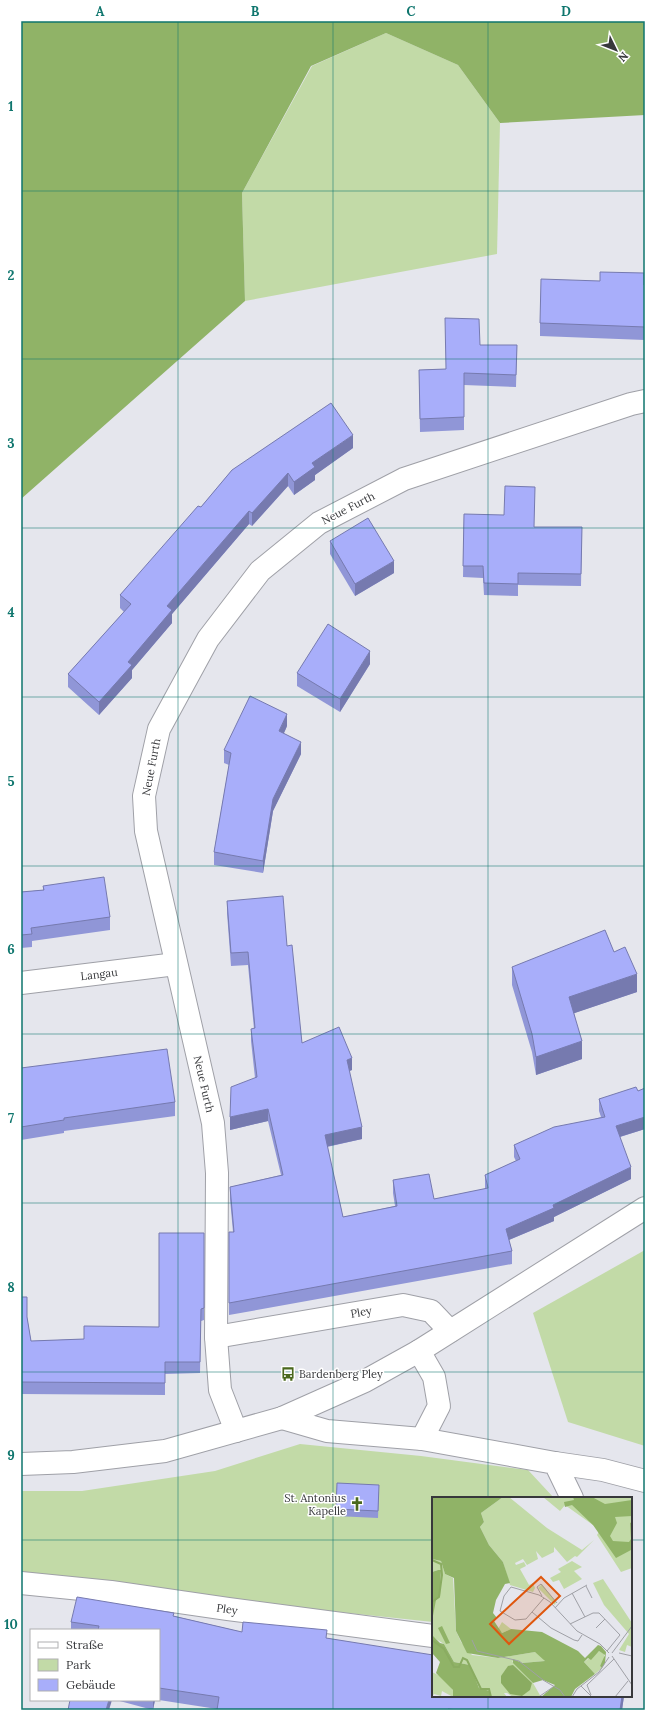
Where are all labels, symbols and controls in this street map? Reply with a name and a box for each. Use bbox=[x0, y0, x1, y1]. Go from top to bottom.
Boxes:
text: A bbox=[96, 3, 105, 20]
text: B bbox=[251, 3, 260, 20]
text: C bbox=[407, 3, 416, 20]
text: D bbox=[561, 3, 571, 20]
north arrow bbox=[596, 30, 636, 70]
text: N bbox=[615, 49, 631, 65]
text: 1 bbox=[8, 98, 14, 115]
text: 2 bbox=[8, 267, 15, 284]
text: 3 bbox=[7, 435, 15, 452]
street label: Neue Furth bbox=[319, 488, 377, 527]
text: 4 bbox=[7, 604, 15, 621]
street label: Neue Furth bbox=[139, 737, 163, 797]
text: 5 bbox=[7, 773, 15, 790]
text: 6 bbox=[7, 941, 15, 958]
street label: Langau bbox=[80, 965, 119, 983]
street label: Neue Furth bbox=[191, 1054, 217, 1114]
text: 7 bbox=[8, 1110, 14, 1127]
text: 8 bbox=[7, 1279, 15, 1296]
street label: Pley bbox=[349, 1303, 373, 1321]
bus stop icon: Bardenberg Pley bbox=[280, 1366, 296, 1382]
place label: Bardenberg Pley bbox=[299, 1367, 383, 1381]
text: 9 bbox=[7, 1447, 15, 1464]
place label: St. Antonius Kapelle bbox=[284, 1491, 346, 1518]
church icon: St. Antonius Kapelle bbox=[349, 1496, 365, 1512]
inset map bbox=[432, 1497, 632, 1697]
street label: Pley bbox=[215, 1601, 239, 1617]
text: 10 bbox=[4, 1616, 18, 1633]
legend bbox=[30, 1629, 160, 1701]
text: Straße bbox=[66, 1637, 104, 1652]
text: Park bbox=[66, 1657, 92, 1672]
text: Gebäude bbox=[66, 1677, 116, 1692]

